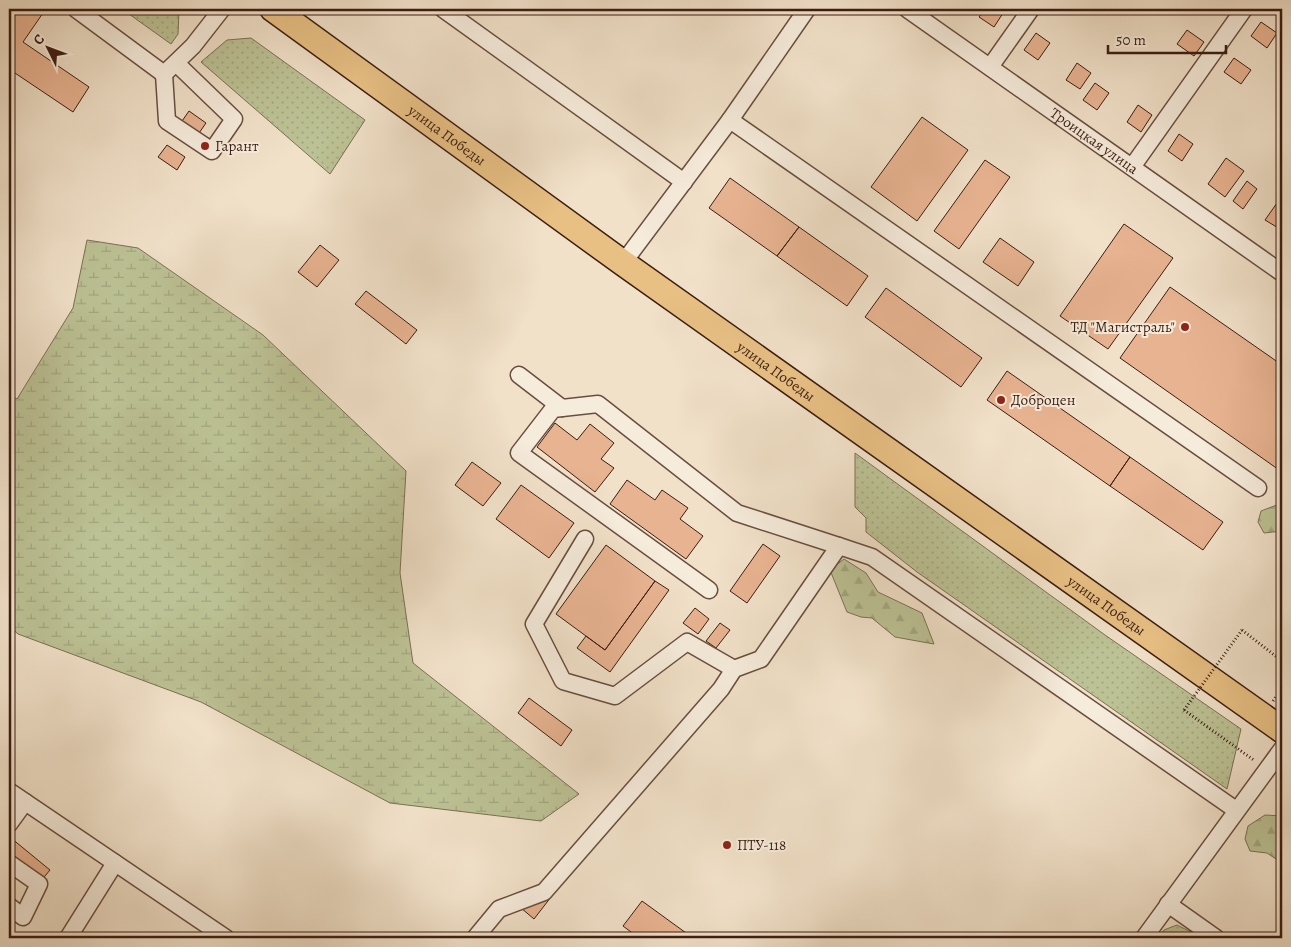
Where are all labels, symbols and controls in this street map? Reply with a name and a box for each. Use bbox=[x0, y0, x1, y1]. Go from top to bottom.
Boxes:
north arrow bbox=[22, 22, 72, 72]
scale bar bbox=[1108, 22, 1226, 54]
text: С bbox=[29, 30, 49, 49]
text: 50 m bbox=[1116, 30, 1146, 50]
street label: улица Победы bbox=[403, 100, 490, 170]
street label: Троицкая улица bbox=[1046, 103, 1142, 179]
place label: Гарант bbox=[215, 136, 259, 156]
marker: Гарант bbox=[199, 140, 211, 152]
place label: ТД "Магистраль" bbox=[1070, 317, 1175, 337]
marker: ТД "Магистраль" bbox=[1179, 321, 1191, 333]
street label: улица Победы bbox=[732, 336, 819, 406]
place label: Доброцен bbox=[1011, 390, 1076, 410]
marker: Доброцен bbox=[995, 394, 1007, 406]
street label: улица Победы bbox=[1063, 570, 1150, 640]
place label: ПТУ-118 bbox=[737, 835, 786, 855]
marker: ПТУ-118 bbox=[721, 839, 733, 851]

